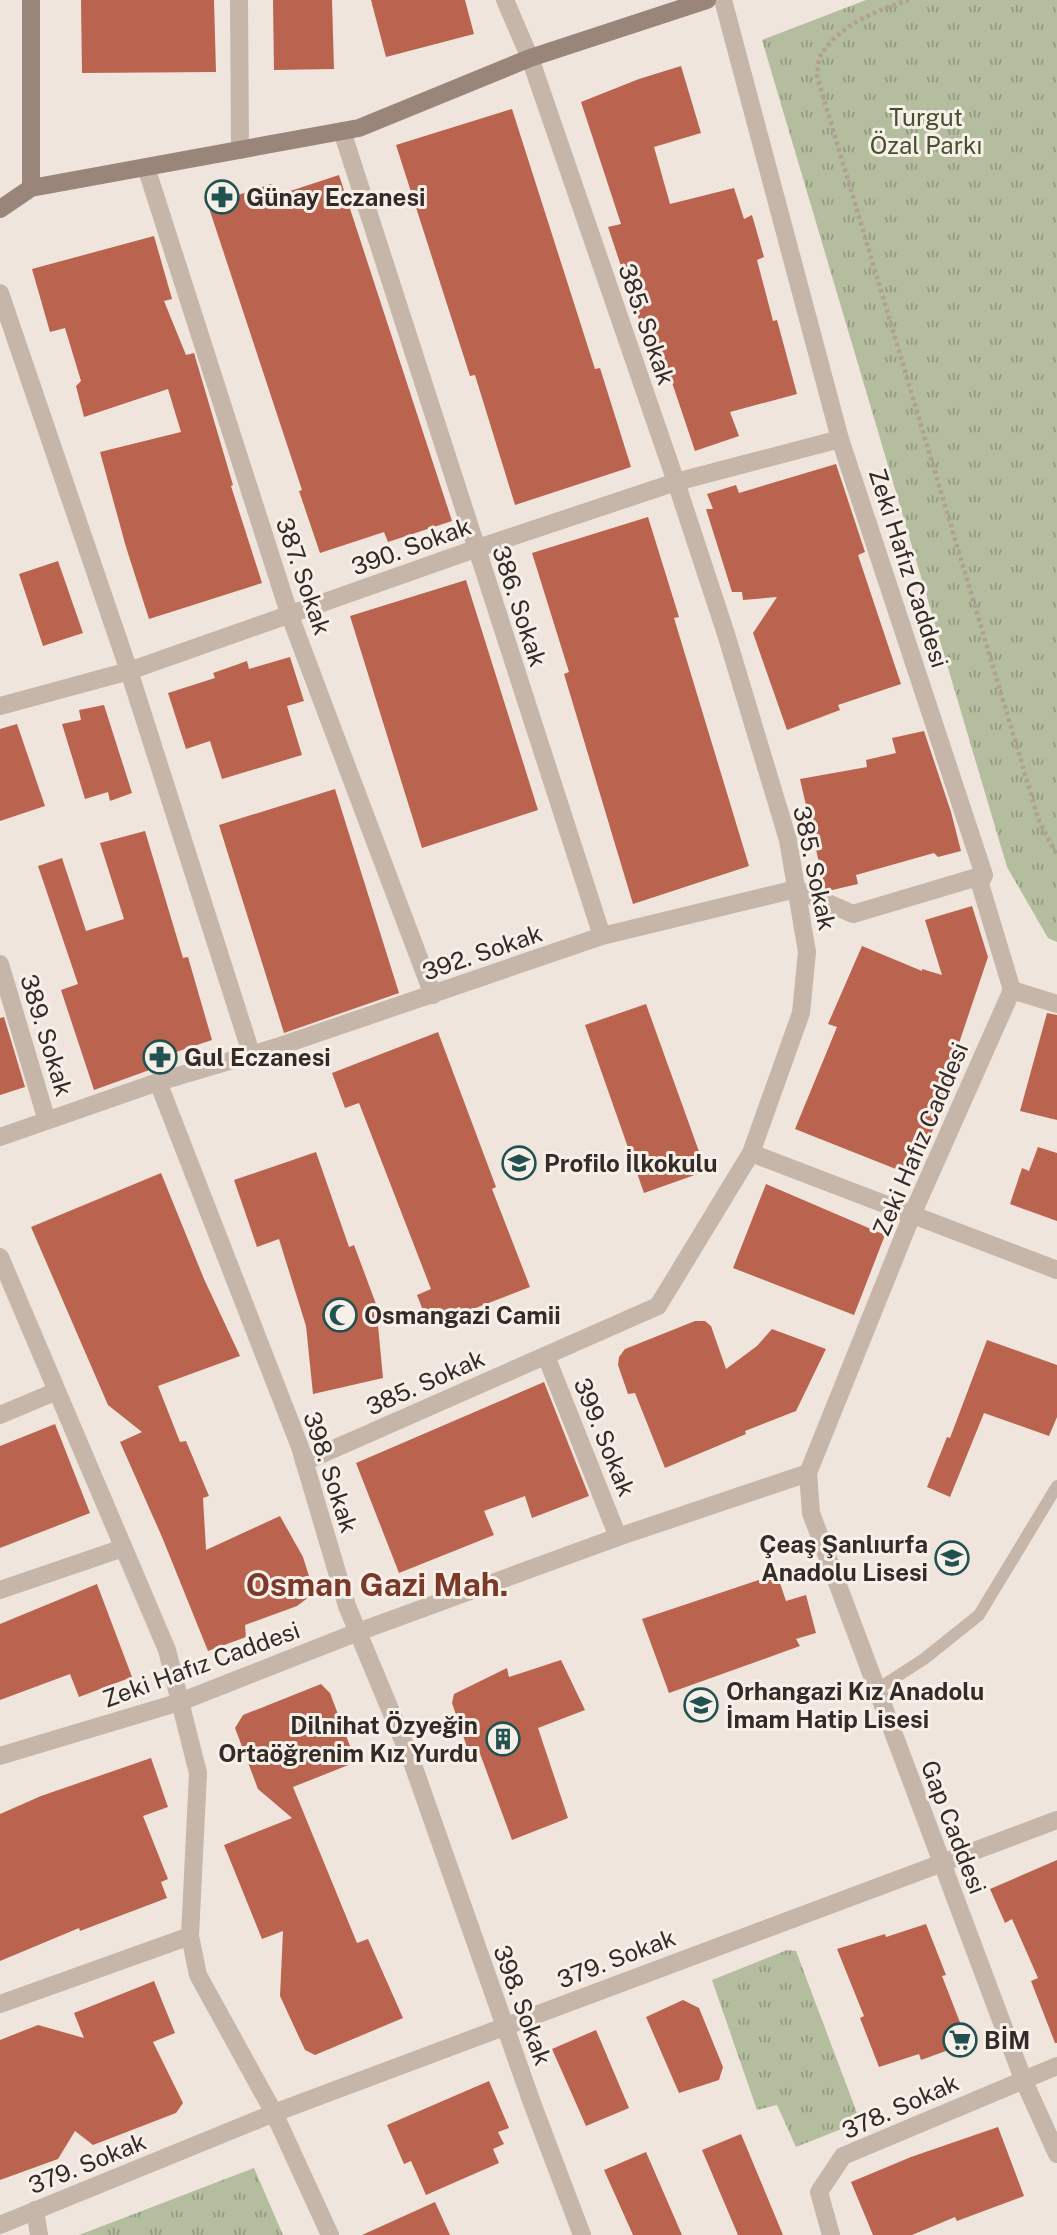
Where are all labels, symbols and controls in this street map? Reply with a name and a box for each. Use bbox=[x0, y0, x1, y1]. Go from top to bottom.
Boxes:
park label: Turgut Özal Parkı bbox=[870, 103, 982, 159]
pharmacy icon: Günay Eczanesi bbox=[203, 178, 241, 216]
place label: Günay Eczanesi bbox=[246, 183, 425, 211]
street label: 385. Sokak bbox=[613, 260, 681, 388]
street label: Zeki Hafız Caddesi bbox=[864, 465, 954, 671]
street label: 390. Sokak bbox=[347, 511, 475, 581]
street label: 387. Sokak bbox=[271, 514, 337, 638]
street label: 386. Sokak bbox=[487, 542, 553, 670]
street label: 385. Sokak bbox=[788, 803, 842, 933]
street label: 392. Sokak bbox=[418, 918, 546, 986]
street label: 389. Sokak bbox=[15, 971, 79, 1099]
pharmacy icon: Gul Eczanesi bbox=[141, 1038, 179, 1076]
street label: Zeki Hafız Caddesi bbox=[867, 1038, 973, 1240]
place label: Gul Eczanesi bbox=[184, 1043, 331, 1071]
school or university icon: Profilo İlkokulu bbox=[500, 1144, 538, 1182]
place label: Profilo İlkokulu bbox=[544, 1149, 718, 1177]
mosque icon: Osmangazi Camii bbox=[321, 1296, 359, 1334]
place label: Osmangazi Camii bbox=[364, 1301, 561, 1329]
street label: 385. Sokak bbox=[362, 1343, 488, 1421]
street label: 399. Sokak bbox=[569, 1374, 641, 1500]
street label: 398. Sokak bbox=[298, 1408, 364, 1536]
place label: Çeaş Şanlıurfa Anadolu Lisesi bbox=[759, 1530, 928, 1586]
school or university icon: Çeaş Şanlıurfa Anadolu Lisesi bbox=[933, 1539, 971, 1577]
district label: Osman Gazi Mah. bbox=[246, 1566, 508, 1603]
street label: Zeki Hafız Caddesi bbox=[99, 1615, 303, 1713]
place label: Orhangazi Kız Anadolu İmam Hatip Lisesi bbox=[726, 1677, 984, 1733]
school or university icon: Orhangazi Kız Anadolu İmam Hatip Lisesi bbox=[682, 1686, 720, 1724]
place label: Dilnihat Özyeğin Ortaöğrenim Kız Yurdu bbox=[218, 1711, 478, 1767]
building icon: Dilnihat Özyeğin Ortaöğrenim Kız Yurdu bbox=[484, 1720, 522, 1758]
street label: Gap Caddesi bbox=[916, 1756, 992, 1898]
street label: 379. Sokak bbox=[553, 1923, 679, 1993]
street label: 398. Sokak bbox=[488, 1941, 558, 2069]
supermarket icon: BİM bbox=[941, 2021, 979, 2059]
place label: BİM bbox=[984, 2026, 1030, 2054]
street label: 378. Sokak bbox=[837, 2068, 963, 2144]
street label: 379. Sokak bbox=[24, 2127, 150, 2199]

